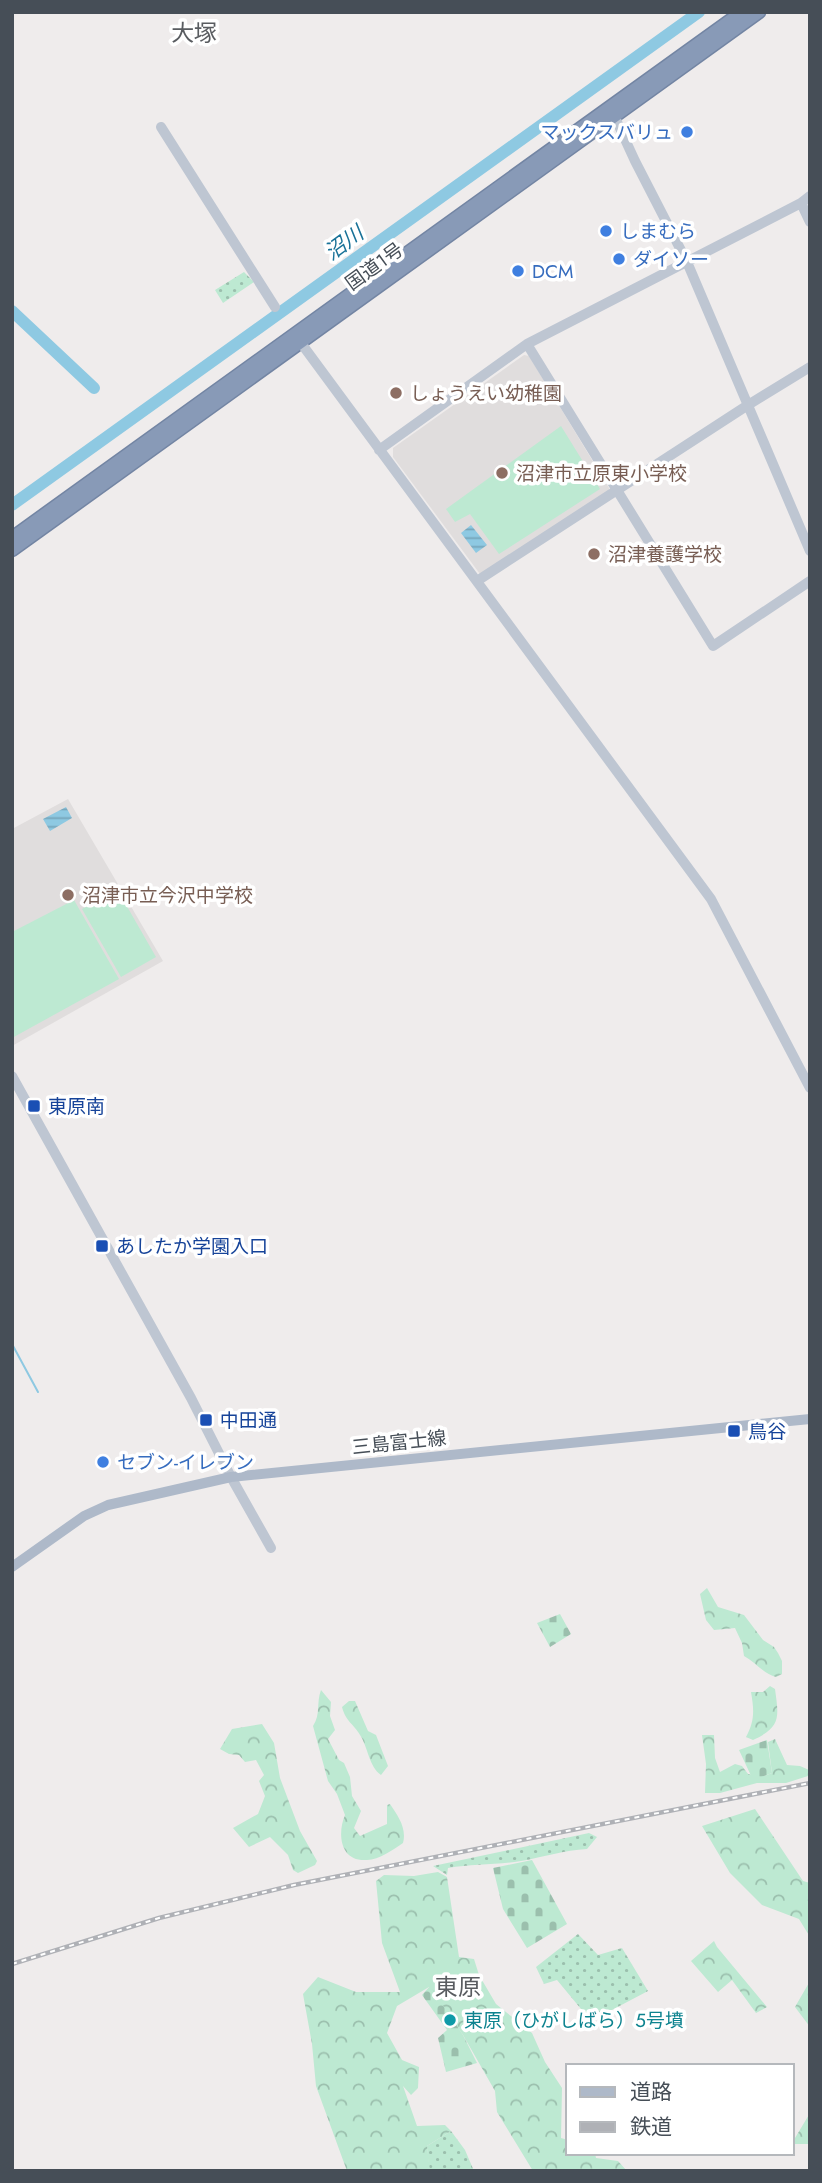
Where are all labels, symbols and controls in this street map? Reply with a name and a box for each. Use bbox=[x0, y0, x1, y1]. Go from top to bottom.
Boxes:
district label: 大塚 bbox=[171, 16, 217, 50]
place label: マックスバリュ bbox=[541, 119, 673, 146]
marker: マックスバリュ bbox=[679, 124, 695, 140]
water label: 沼川 bbox=[318, 217, 371, 267]
place label: しまむら bbox=[620, 218, 696, 245]
marker: しまむら bbox=[598, 223, 614, 239]
street label: 国道1号 bbox=[340, 236, 409, 297]
place label: ダイソー bbox=[633, 246, 709, 273]
marker: ダイソー bbox=[611, 251, 627, 267]
place label: DCM bbox=[532, 258, 573, 285]
marker: DCM bbox=[510, 263, 526, 279]
place label: しょうえい幼稚園 bbox=[410, 380, 562, 407]
marker: しょうえい幼稚園 bbox=[388, 385, 404, 401]
place label: 沼津市立原東小学校 bbox=[516, 460, 687, 487]
marker: 沼津市立原東小学校 bbox=[494, 465, 510, 481]
place label: 沼津養護学校 bbox=[608, 541, 722, 568]
marker: 沼津養護学校 bbox=[586, 546, 602, 562]
place label: 沼津市立今沢中学校 bbox=[82, 882, 253, 909]
marker: 沼津市立今沢中学校 bbox=[60, 887, 76, 903]
place label: 東原南 bbox=[48, 1093, 105, 1120]
marker: 東原南 bbox=[26, 1098, 42, 1114]
place label: あしたか学園入口 bbox=[116, 1233, 268, 1260]
marker: あしたか学園入口 bbox=[94, 1238, 110, 1254]
place label: 中田通 bbox=[220, 1407, 277, 1434]
marker: 中田通 bbox=[198, 1412, 214, 1428]
place label: 鳥谷 bbox=[748, 1418, 786, 1445]
marker: 鳥谷 bbox=[726, 1423, 742, 1439]
street label: 三島富士線 bbox=[350, 1424, 448, 1461]
place label: セブン-イレブン bbox=[117, 1449, 254, 1476]
marker: セブン-イレブン bbox=[95, 1454, 111, 1470]
district label: 東原 bbox=[435, 1970, 481, 2004]
place label: 東原（ひがしばら）５号墳 bbox=[464, 2007, 684, 2034]
marker: 東原（ひがしばら）５号墳 bbox=[442, 2012, 458, 2028]
legend bbox=[566, 2064, 794, 2155]
text: 道路 bbox=[630, 2077, 672, 2107]
text: 鉄道 bbox=[630, 2112, 672, 2142]

